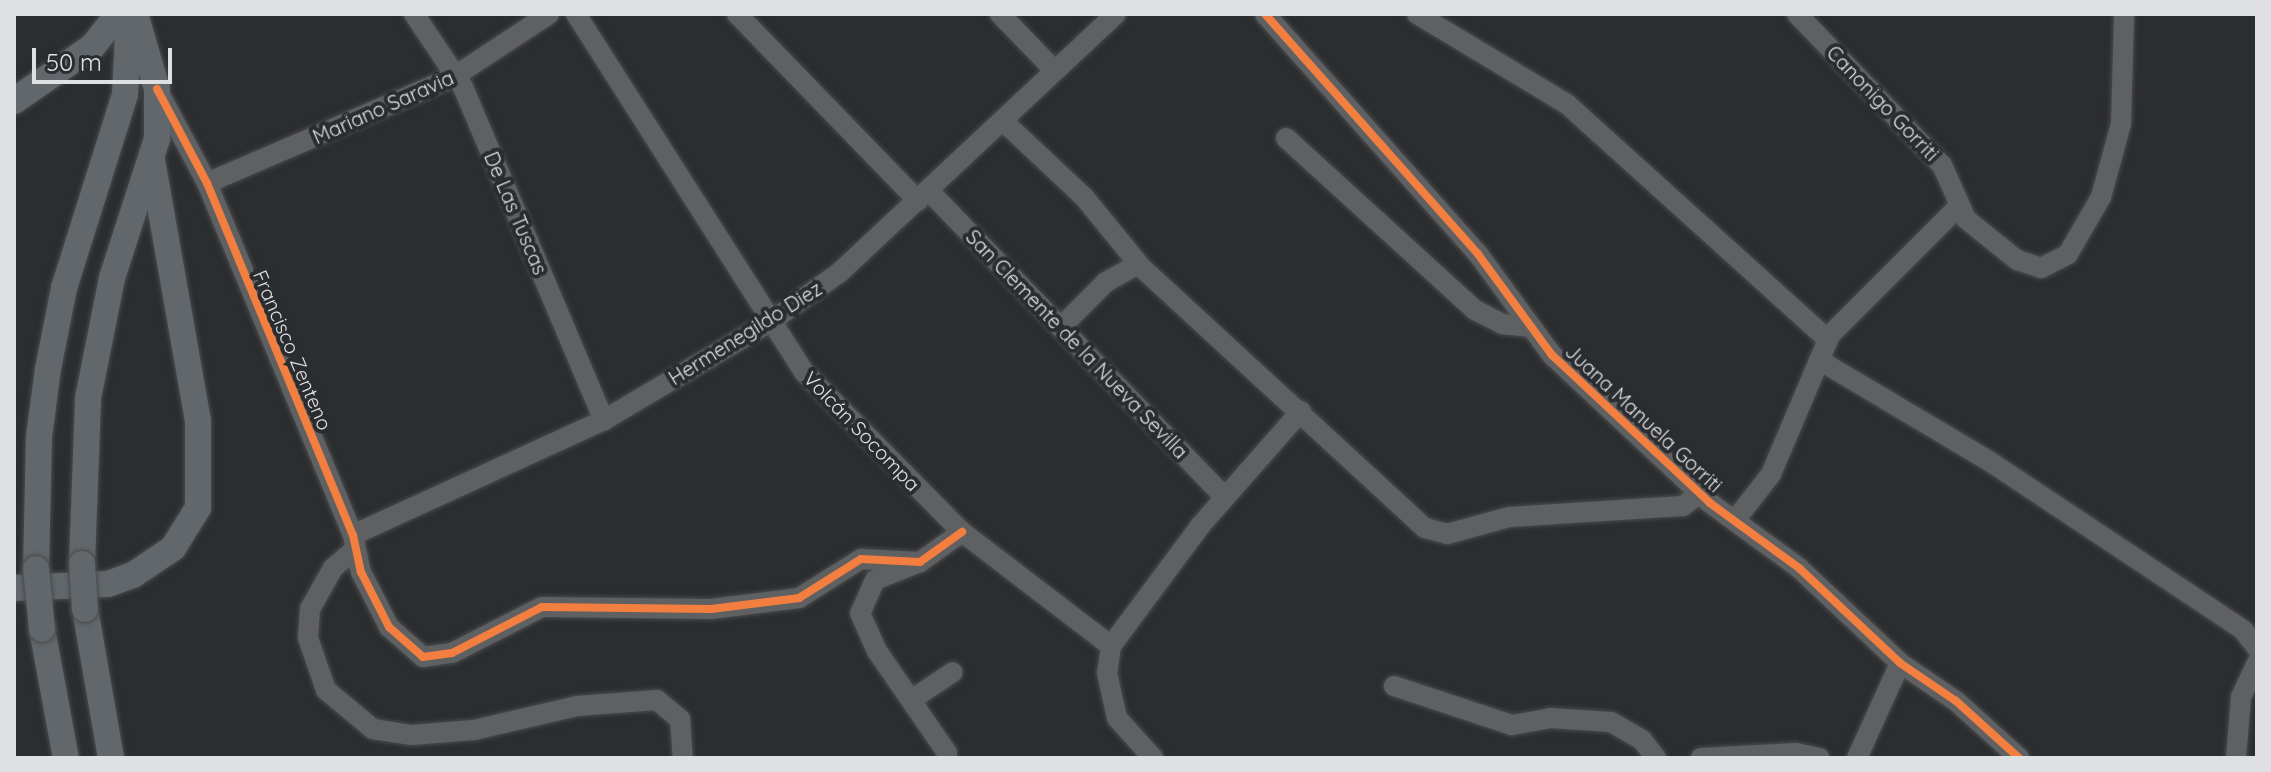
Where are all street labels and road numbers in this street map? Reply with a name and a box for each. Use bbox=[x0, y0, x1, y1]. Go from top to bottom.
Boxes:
street label: Canonigo Gorriti bbox=[1822, 40, 1944, 166]
street label: Mariano Saravia bbox=[309, 65, 457, 149]
street label: De Las Tuscas bbox=[479, 148, 553, 278]
street label: San Clemente de la Nueva Sevilla bbox=[961, 225, 1193, 463]
street label: Francisco Zenteno bbox=[248, 266, 338, 434]
street label: Hermenegildo Diez bbox=[664, 276, 826, 390]
street label: Juana Manuela Gorriti bbox=[1561, 339, 1727, 497]
street label: Volcán Socompa bbox=[799, 366, 925, 496]

